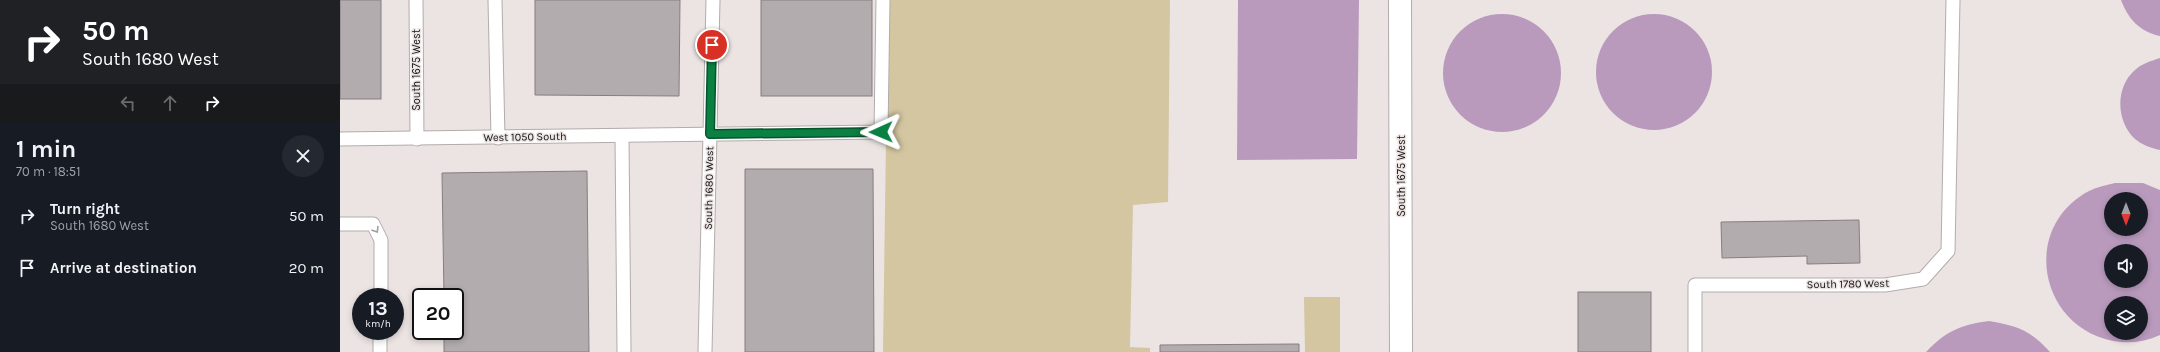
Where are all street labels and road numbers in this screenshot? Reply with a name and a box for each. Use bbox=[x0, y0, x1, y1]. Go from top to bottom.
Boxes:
street label: South 1675 West bbox=[410, 29, 423, 111]
street label: West 1050 South bbox=[483, 130, 567, 144]
street label: South 1675 West bbox=[1395, 135, 1408, 217]
street label: South 1680 West bbox=[702, 146, 716, 230]
street label: South 1780 West bbox=[1807, 277, 1889, 291]

